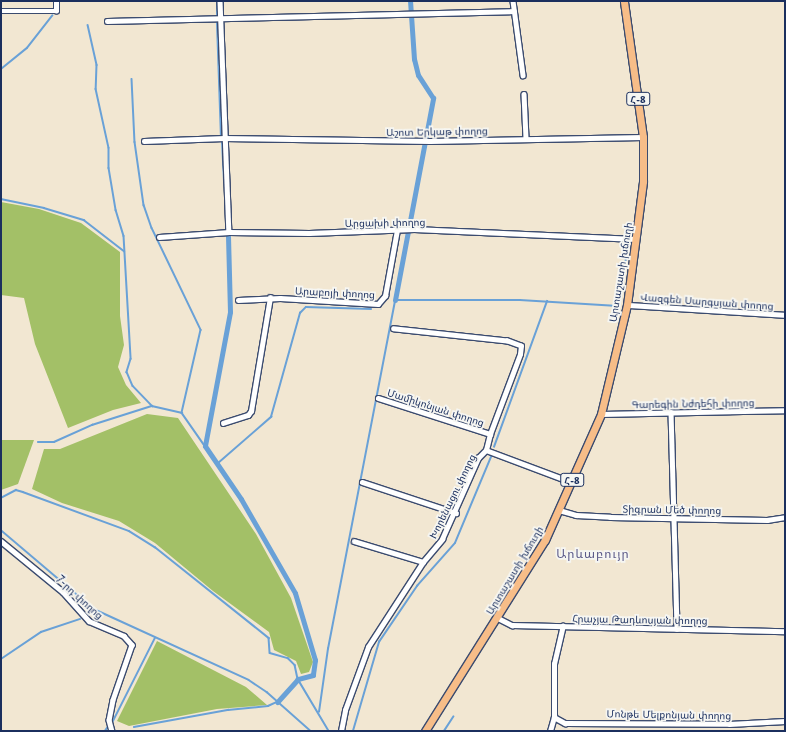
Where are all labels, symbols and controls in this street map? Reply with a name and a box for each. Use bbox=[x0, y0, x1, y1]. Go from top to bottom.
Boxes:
road number: Հ-8 bbox=[626, 92, 650, 106]
street label: Աշոտ Երկաթ փողոց bbox=[386, 124, 488, 138]
street label: Արցախի փողոց bbox=[344, 215, 426, 229]
street label: Արտաշատի խճուղի bbox=[606, 221, 634, 323]
street label: Արաբոյի փողոց bbox=[295, 284, 375, 300]
street label: Վազգեն Սարգսյան փողոց bbox=[640, 290, 774, 312]
street label: Մամիկոնյան փողոց bbox=[386, 386, 486, 428]
street label: Գարեգին Նժդեհի փողոց bbox=[631, 396, 755, 410]
street label: Խորենացու փողոց bbox=[426, 452, 478, 540]
road number: Հ-8 bbox=[560, 473, 584, 487]
street label: Տիգրան Մեծ փողոց bbox=[623, 502, 721, 516]
street label: Արտաշատի խճուղի bbox=[483, 524, 545, 616]
district label: Արևաբույր bbox=[556, 547, 630, 561]
street label: 7-րդ փողոց bbox=[54, 573, 106, 621]
street label: Հրաչյա Թադևոսյան փողոց bbox=[572, 612, 708, 626]
street label: Մոնթե Մելքոնյան փողոց bbox=[607, 707, 731, 721]

